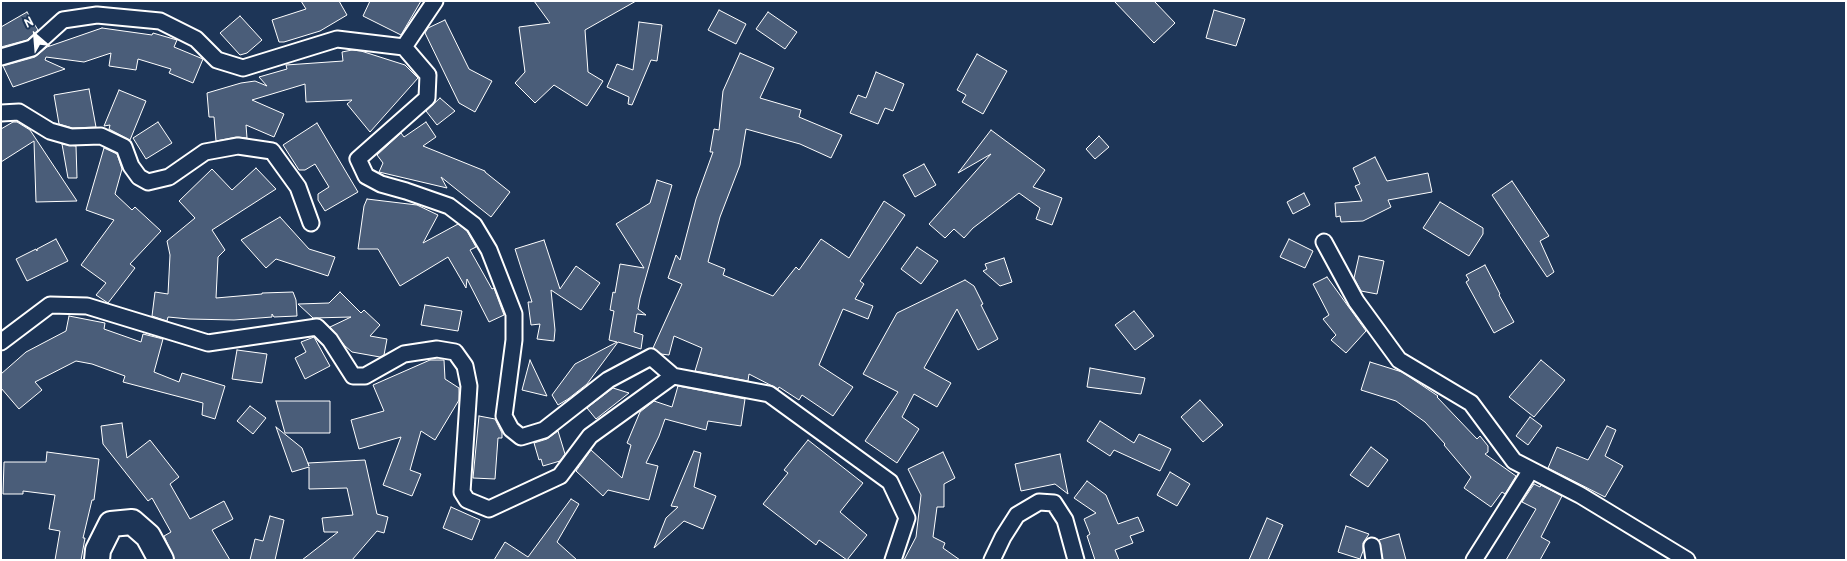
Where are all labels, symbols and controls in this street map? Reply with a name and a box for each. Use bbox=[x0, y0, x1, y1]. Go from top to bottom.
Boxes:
north arrow bbox=[10, 10, 60, 60]
text: N bbox=[20, 11, 36, 31]

